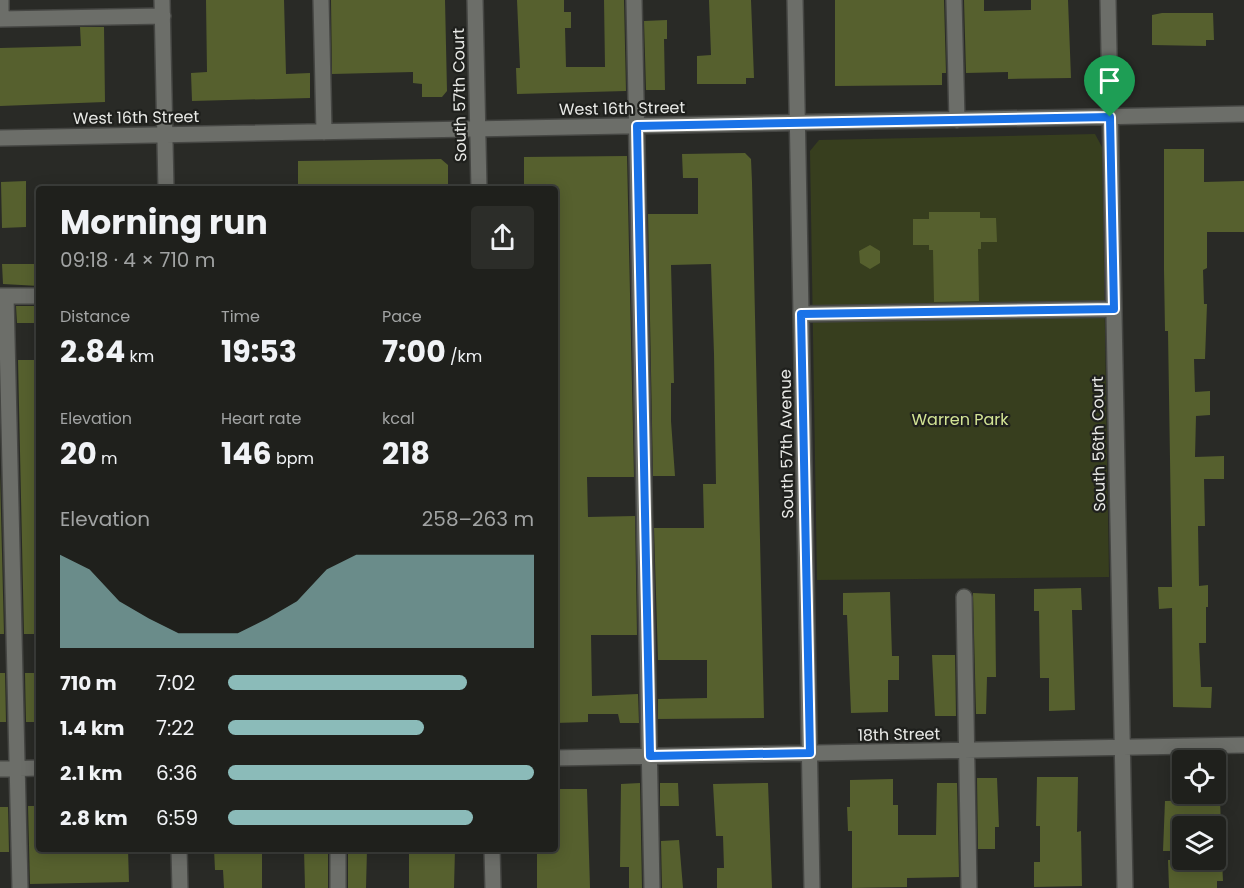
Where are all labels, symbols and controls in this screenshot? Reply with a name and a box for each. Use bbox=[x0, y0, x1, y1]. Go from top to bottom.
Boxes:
street label: South 57th Court bbox=[447, 28, 472, 162]
pin bbox=[1084, 55, 1135, 117]
icon: arrive bbox=[1093, 64, 1126, 97]
street label: West 16th Street bbox=[559, 96, 686, 121]
street label: West 16th Street bbox=[73, 105, 200, 130]
text: Morning run bbox=[60, 199, 268, 246]
button: share bbox=[471, 206, 534, 269]
text: 09:18 · 4 × 710 m bbox=[60, 246, 215, 274]
text: Distance bbox=[60, 305, 130, 328]
text: Time bbox=[221, 305, 260, 328]
text: Pace bbox=[382, 305, 422, 328]
text: 2.84 bbox=[60, 330, 125, 373]
text: 19:53 bbox=[221, 330, 297, 373]
text: 7:00 bbox=[382, 330, 446, 373]
text: km bbox=[125, 345, 154, 368]
text: /km bbox=[446, 345, 482, 368]
street label: South 57th Avenue bbox=[774, 369, 799, 519]
street label: South 56th Court bbox=[1086, 376, 1111, 512]
text: Elevation bbox=[60, 407, 132, 430]
text: Heart rate bbox=[221, 407, 301, 430]
text: kcal bbox=[382, 407, 415, 430]
park label: Warren Park bbox=[911, 408, 1009, 431]
text: 20 bbox=[60, 432, 97, 475]
text: 146 bbox=[221, 432, 272, 475]
text: 218 bbox=[382, 432, 430, 475]
text: m bbox=[97, 447, 117, 470]
text: bpm bbox=[272, 447, 314, 470]
text: Elevation bbox=[60, 505, 150, 533]
text: 258–263 m bbox=[422, 505, 534, 533]
text: 710 m bbox=[60, 669, 117, 697]
text: 7:02 bbox=[156, 669, 195, 697]
text: 1.4 km bbox=[60, 714, 124, 742]
text: 7:22 bbox=[156, 714, 194, 742]
street label: 18th Street bbox=[858, 722, 941, 747]
map controls bbox=[1172, 750, 1226, 870]
button: locate bbox=[1172, 750, 1226, 804]
text: 2.1 km bbox=[60, 759, 122, 787]
text: 6:36 bbox=[156, 759, 197, 787]
text: 2.8 km bbox=[60, 804, 128, 832]
text: 6:59 bbox=[156, 804, 198, 832]
button: layers bbox=[1172, 816, 1226, 870]

